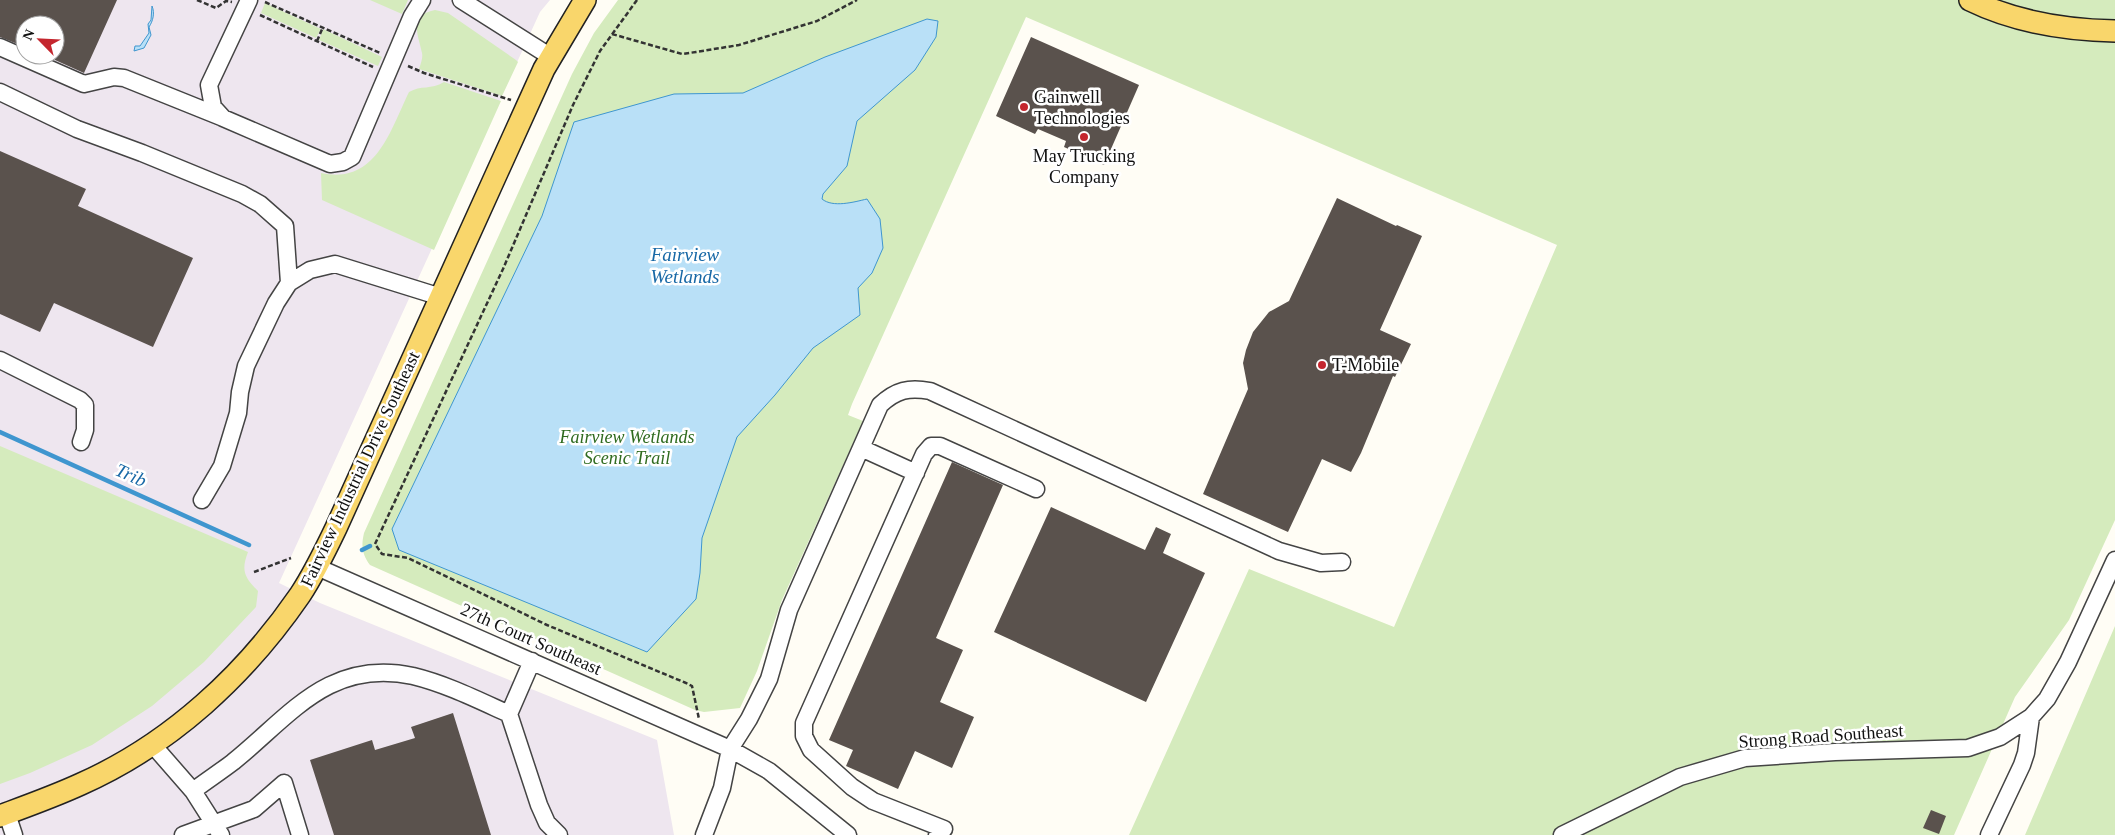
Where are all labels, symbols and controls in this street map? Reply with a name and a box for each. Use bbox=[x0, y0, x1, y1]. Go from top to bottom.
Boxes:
north arrow bbox=[15, 15, 65, 65]
text: N bbox=[20, 27, 37, 43]
place label: Gainwell Technologies bbox=[1034, 87, 1130, 128]
marker: Gainwell Technologies bbox=[1018, 101, 1030, 113]
marker: May Trucking Company bbox=[1078, 131, 1090, 143]
place label: May Trucking Company bbox=[1033, 146, 1135, 187]
water label: Fairview Wetlands bbox=[650, 244, 720, 287]
street label: Fairview Industrial Drive Southeast bbox=[297, 348, 423, 590]
place label: T-Mobile bbox=[1332, 355, 1399, 375]
marker: T-Mobile bbox=[1316, 359, 1328, 371]
park label: Fairview Wetlands Scenic Trail bbox=[559, 427, 694, 468]
water label: Trib bbox=[112, 459, 150, 491]
street label: 27th Court Southeast bbox=[458, 599, 604, 679]
street label: Strong Road Southeast bbox=[1738, 720, 1904, 752]

